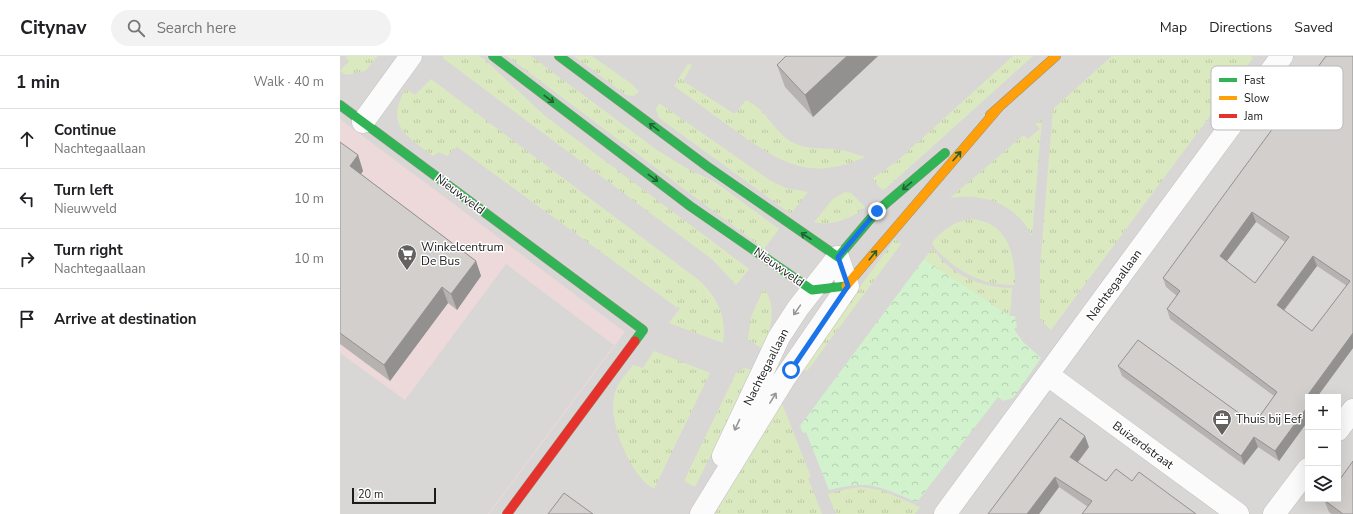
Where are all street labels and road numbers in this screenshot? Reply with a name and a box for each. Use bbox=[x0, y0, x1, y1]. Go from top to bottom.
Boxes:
street label: Nieuwveld bbox=[432, 170, 488, 218]
street label: Nieuwveld bbox=[751, 244, 807, 290]
street label: Nachtegaallaan bbox=[1083, 246, 1145, 324]
street label: Nachtegaallaan bbox=[740, 326, 792, 408]
street label: Buizerdstraat bbox=[1109, 417, 1177, 473]

